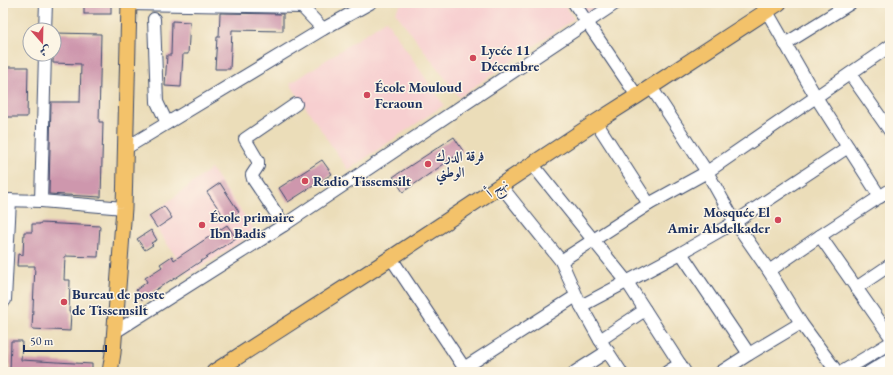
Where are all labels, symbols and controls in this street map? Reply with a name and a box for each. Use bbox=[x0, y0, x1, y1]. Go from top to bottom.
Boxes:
north arrow bbox=[22, 22, 62, 62]
place label: Lycée 11 Décembre bbox=[481, 41, 539, 75]
text: ش bbox=[38, 43, 53, 60]
marker: Lycée 11 Décembre bbox=[468, 53, 478, 63]
place label: École Mouloud Feraoun bbox=[375, 78, 462, 112]
marker: École Mouloud Feraoun bbox=[362, 90, 372, 100]
place label: فرقة الدرك الوطني bbox=[436, 147, 484, 186]
marker: فرقة الدرك الوطني bbox=[423, 159, 433, 169]
place label: Radio Tissemsilt bbox=[313, 172, 412, 190]
street label: نهج أ bbox=[482, 173, 514, 205]
marker: Radio Tissemsilt bbox=[300, 176, 310, 186]
place label: Mosquée El Amir Abdelkader bbox=[666, 203, 770, 237]
place label: École primaire Ibn Badis bbox=[210, 208, 294, 242]
marker: Mosquée El Amir Abdelkader bbox=[773, 215, 783, 225]
marker: École primaire Ibn Badis bbox=[197, 220, 207, 230]
place label: Bureau de poste de Tissemsilt bbox=[72, 285, 165, 319]
marker: Bureau de poste de Tissemsilt bbox=[59, 297, 69, 307]
scale bar bbox=[24, 327, 106, 353]
text: 50 m bbox=[30, 333, 54, 349]

